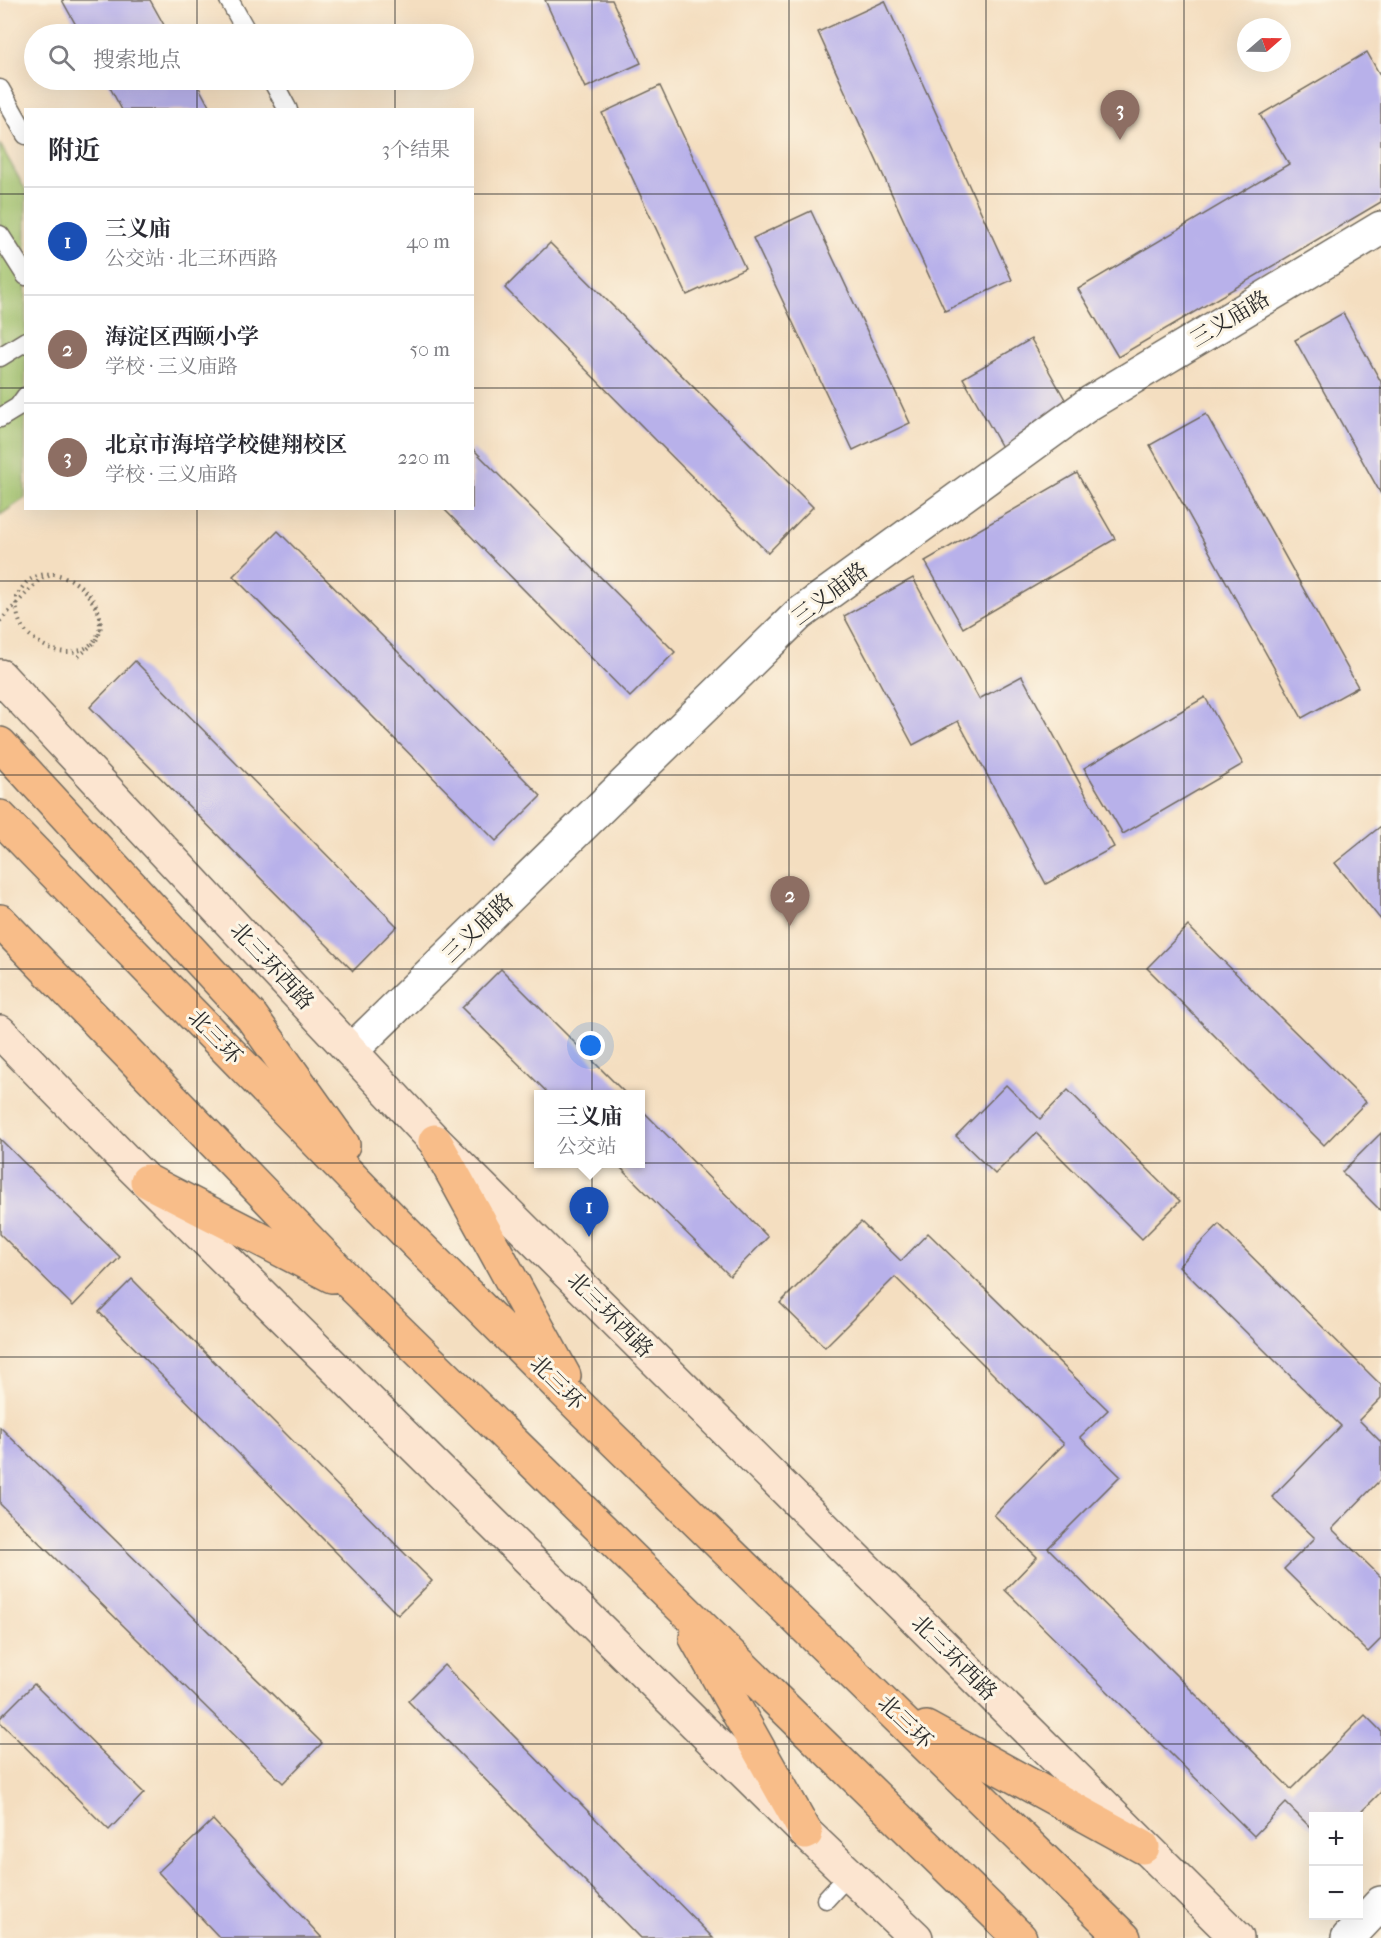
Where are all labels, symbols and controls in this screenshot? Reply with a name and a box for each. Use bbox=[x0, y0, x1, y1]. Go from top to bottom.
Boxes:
north arrow bbox=[1237, 18, 1291, 72]
search box bbox=[24, 24, 474, 90]
icon: search bbox=[45, 41, 78, 74]
text: 搜索地点 bbox=[93, 47, 181, 73]
pin: 3 bbox=[1100, 90, 1140, 140]
text: 附近 bbox=[48, 135, 100, 166]
text: 3个结果 bbox=[382, 138, 450, 161]
text: 三义庙 bbox=[105, 216, 171, 242]
text: 1 bbox=[64, 230, 71, 253]
text: 40 m bbox=[406, 230, 450, 253]
text: 公交站 · 北三环西路 bbox=[105, 247, 278, 270]
street label: 三义庙路 bbox=[1186, 285, 1274, 353]
text: 海淀区西颐小学 bbox=[105, 324, 259, 350]
text: 2 bbox=[62, 338, 73, 361]
text: 50 m bbox=[409, 338, 450, 361]
text: 学校 · 三义庙路 bbox=[105, 355, 238, 378]
text: 北京市海培学校健翔校区 bbox=[105, 432, 347, 458]
text: 3 bbox=[63, 446, 72, 469]
text: 220 m bbox=[397, 446, 450, 469]
text: 学校 · 三义庙路 bbox=[105, 463, 238, 486]
street label: 三义庙路 bbox=[787, 557, 873, 631]
pin: 2 bbox=[770, 876, 810, 926]
street label: 三义庙路 bbox=[437, 888, 519, 968]
street label: 北三环西路 bbox=[225, 917, 319, 1015]
street label: 北三环 bbox=[183, 1004, 247, 1070]
your location bbox=[576, 1031, 605, 1060]
popup bbox=[534, 1090, 645, 1168]
text: 三义庙 bbox=[556, 1104, 623, 1130]
text: 公交站 bbox=[556, 1135, 616, 1158]
pin: 1 bbox=[570, 1188, 608, 1237]
street label: 北三环西路 bbox=[562, 1267, 658, 1363]
street label: 北三环 bbox=[524, 1350, 590, 1416]
street label: 北三环西路 bbox=[906, 1610, 1002, 1706]
street label: 北三环 bbox=[872, 1690, 938, 1754]
map controls bbox=[1309, 1812, 1363, 1920]
button: + bbox=[1309, 1812, 1363, 1866]
button: − bbox=[1309, 1866, 1363, 1920]

